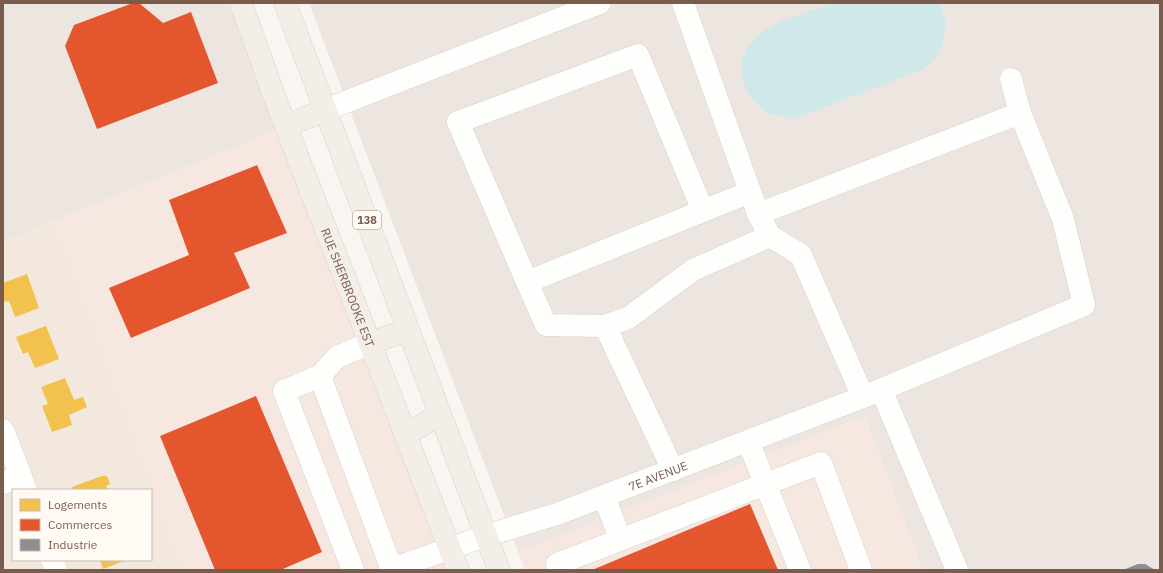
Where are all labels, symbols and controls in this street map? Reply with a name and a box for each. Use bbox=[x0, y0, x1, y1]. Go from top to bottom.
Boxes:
road number: 138 bbox=[353, 211, 381, 229]
street label: RUE SHERBROOKE EST bbox=[319, 226, 378, 349]
street label: 7E AVENUE bbox=[626, 457, 689, 494]
legend bbox=[12, 489, 152, 561]
text: Logements bbox=[48, 497, 108, 512]
text: Commerces bbox=[48, 517, 113, 532]
text: Industrie bbox=[48, 537, 98, 552]

